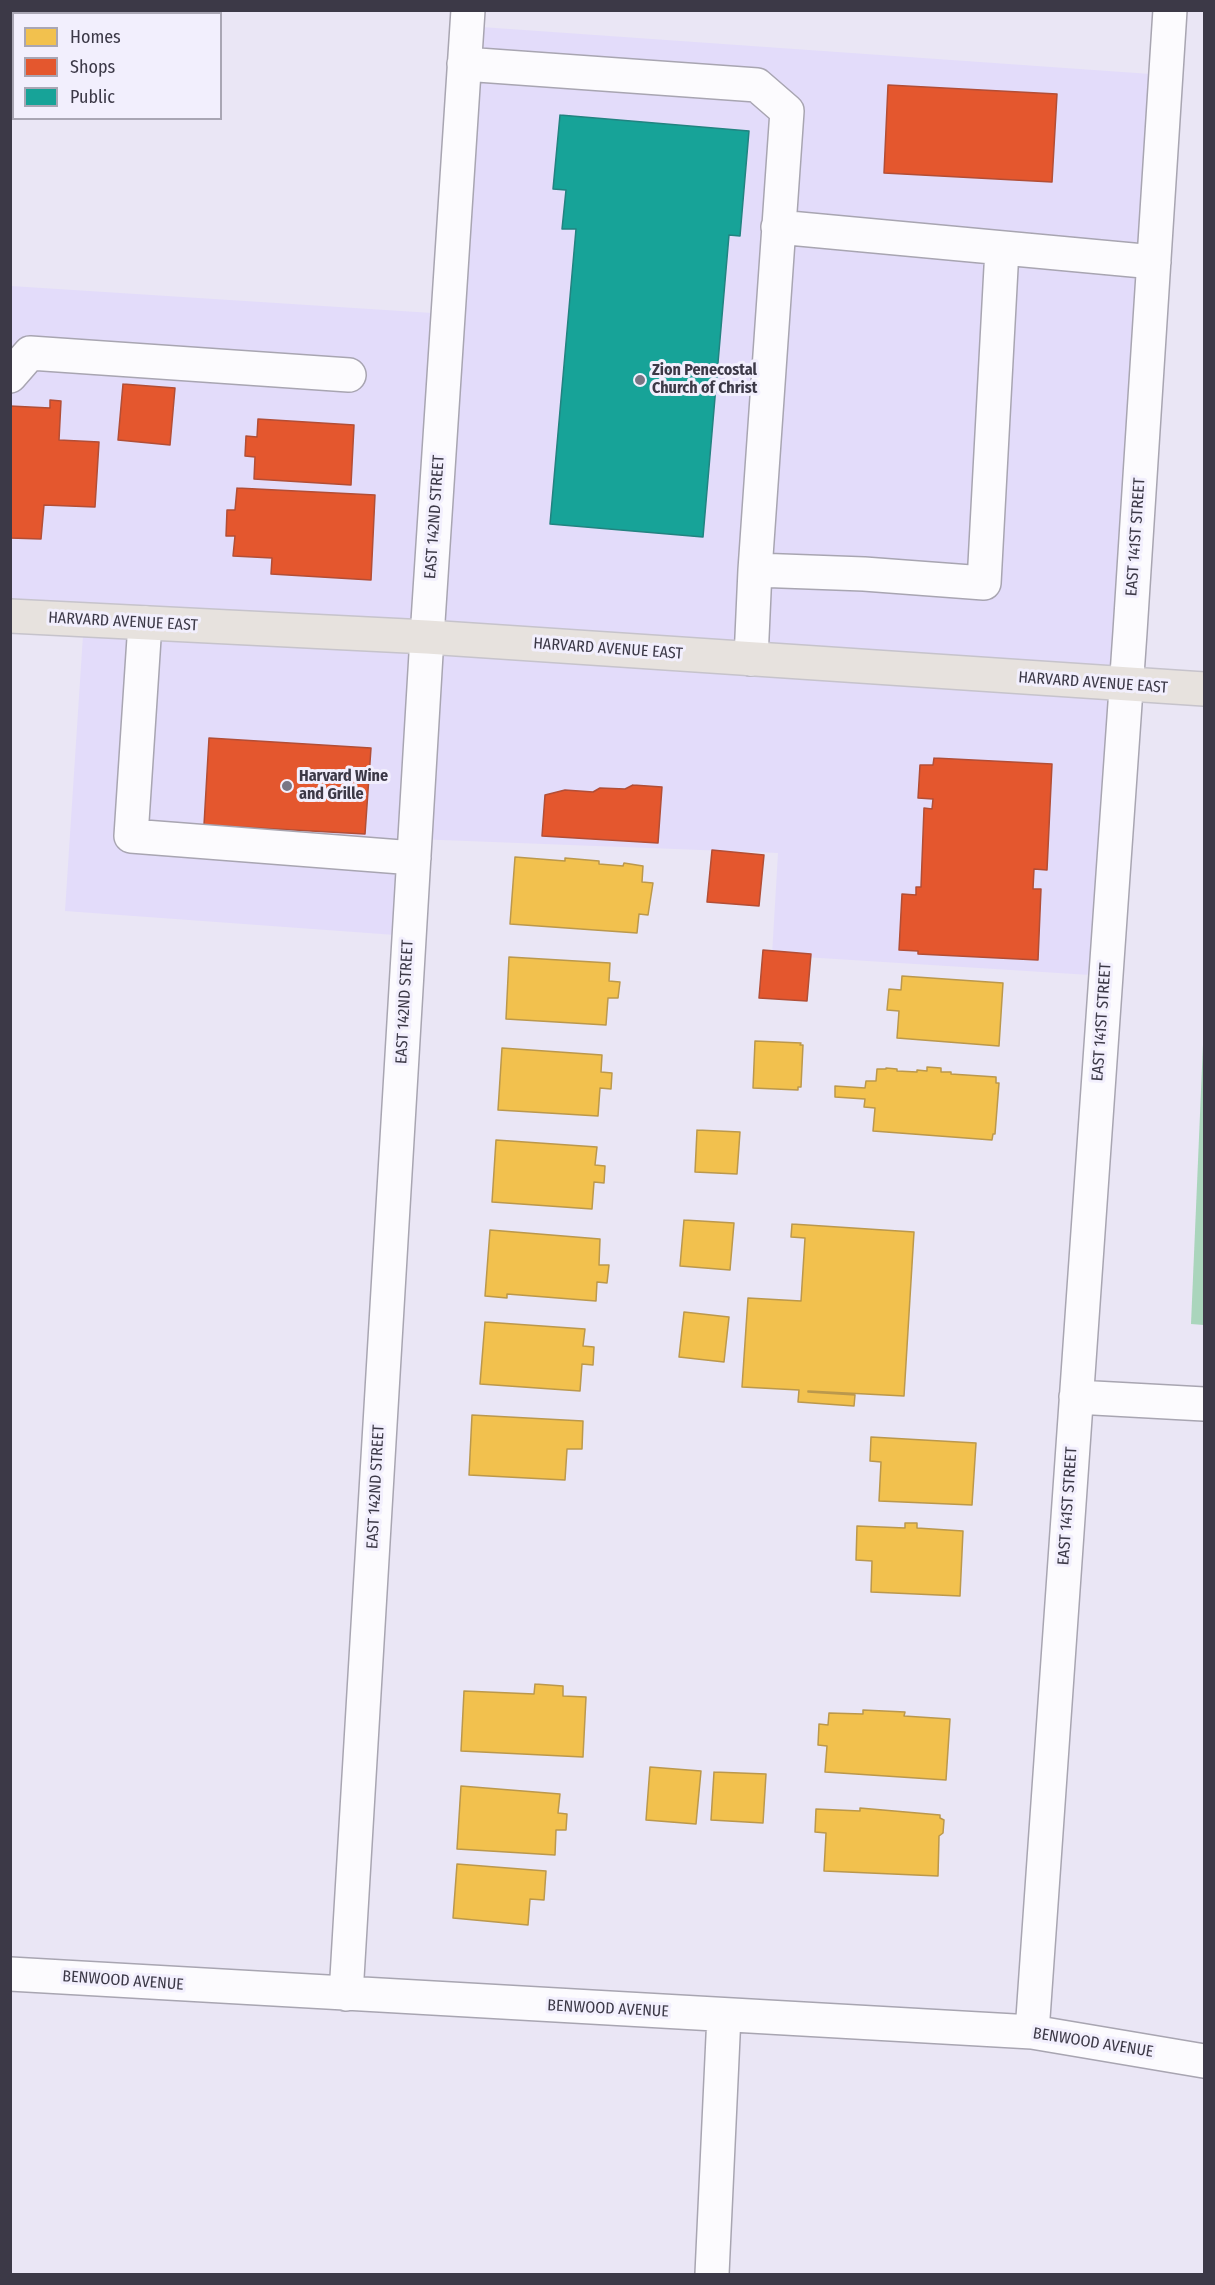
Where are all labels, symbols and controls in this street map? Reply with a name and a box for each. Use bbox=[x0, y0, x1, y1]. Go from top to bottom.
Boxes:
legend bbox=[12, 12, 222, 120]
text: Homes bbox=[70, 26, 121, 48]
text: Shops bbox=[70, 56, 115, 78]
text: Public bbox=[70, 86, 115, 108]
place label: Zion Penecostal Church of Christ bbox=[652, 361, 757, 399]
marker: Zion Penecostal Church of Christ bbox=[633, 373, 647, 387]
street label: EAST 142ND STREET bbox=[421, 454, 449, 580]
street label: EAST 141ST STREET bbox=[1122, 477, 1150, 597]
street label: HARVARD AVENUE EAST bbox=[48, 608, 198, 636]
street label: HARVARD AVENUE EAST bbox=[533, 634, 683, 664]
street label: HARVARD AVENUE EAST bbox=[1018, 668, 1168, 698]
place label: Harvard Wine and Grille bbox=[299, 767, 388, 805]
marker: Harvard Wine and Grille bbox=[280, 779, 294, 793]
street label: EAST 142ND STREET bbox=[392, 939, 418, 1065]
street label: EAST 141ST STREET bbox=[1088, 962, 1116, 1082]
street label: EAST 142ND STREET bbox=[363, 1424, 389, 1550]
street label: EAST 141ST STREET bbox=[1054, 1446, 1082, 1566]
street label: BENWOOD AVENUE bbox=[62, 1967, 184, 1995]
street label: BENWOOD AVENUE bbox=[547, 1996, 669, 2022]
street label: BENWOOD AVENUE bbox=[1031, 2024, 1155, 2062]

